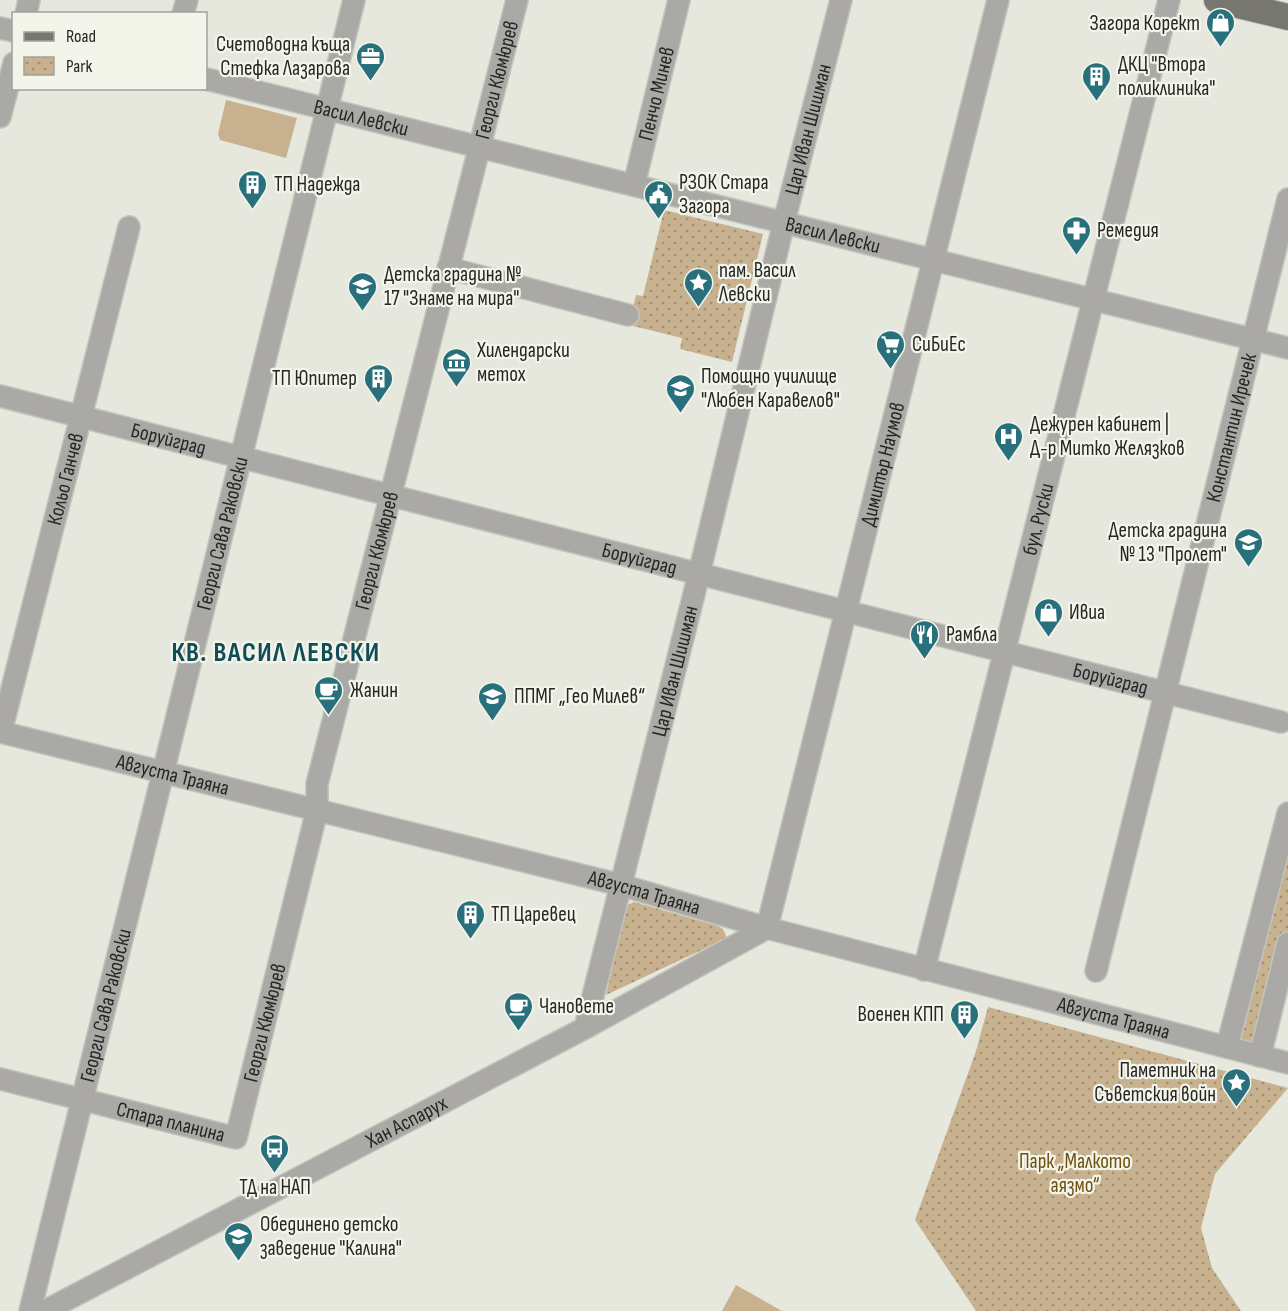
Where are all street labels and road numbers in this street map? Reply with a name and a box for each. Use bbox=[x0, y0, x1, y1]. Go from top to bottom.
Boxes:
street label: Георги Кюмюрев bbox=[470, 18, 524, 141]
street label: Пенчо Минев bbox=[633, 44, 680, 143]
street label: Цар Иван Шишман bbox=[779, 61, 837, 197]
street label: Васил Левски bbox=[311, 94, 411, 141]
street label: Васил Левски bbox=[783, 211, 883, 259]
street label: Константин Иречек bbox=[1201, 351, 1262, 505]
street label: Димитър Наумов bbox=[855, 400, 910, 529]
street label: Боруйград bbox=[128, 417, 209, 460]
street label: Кольо Ганчев bbox=[41, 430, 89, 528]
street label: Георги Сава Раковски bbox=[191, 454, 253, 613]
street label: бул. Руски bbox=[1017, 481, 1059, 558]
street label: Георги Кюмюрев bbox=[349, 489, 404, 612]
street label: Боруйград bbox=[599, 537, 680, 580]
street label: Цар Иван Шишман bbox=[646, 603, 703, 739]
street label: Боруйград bbox=[1070, 657, 1151, 700]
street label: Августа Траяна bbox=[113, 748, 232, 801]
street label: Августа Траяна bbox=[585, 865, 703, 920]
street label: Георги Сава Раковски bbox=[75, 926, 137, 1084]
street label: Георги Кюмюрев bbox=[238, 961, 291, 1085]
street label: Августа Траяна bbox=[1054, 991, 1173, 1044]
street label: Хан Аспарух bbox=[361, 1090, 451, 1154]
street label: Стара планина bbox=[114, 1096, 228, 1147]

